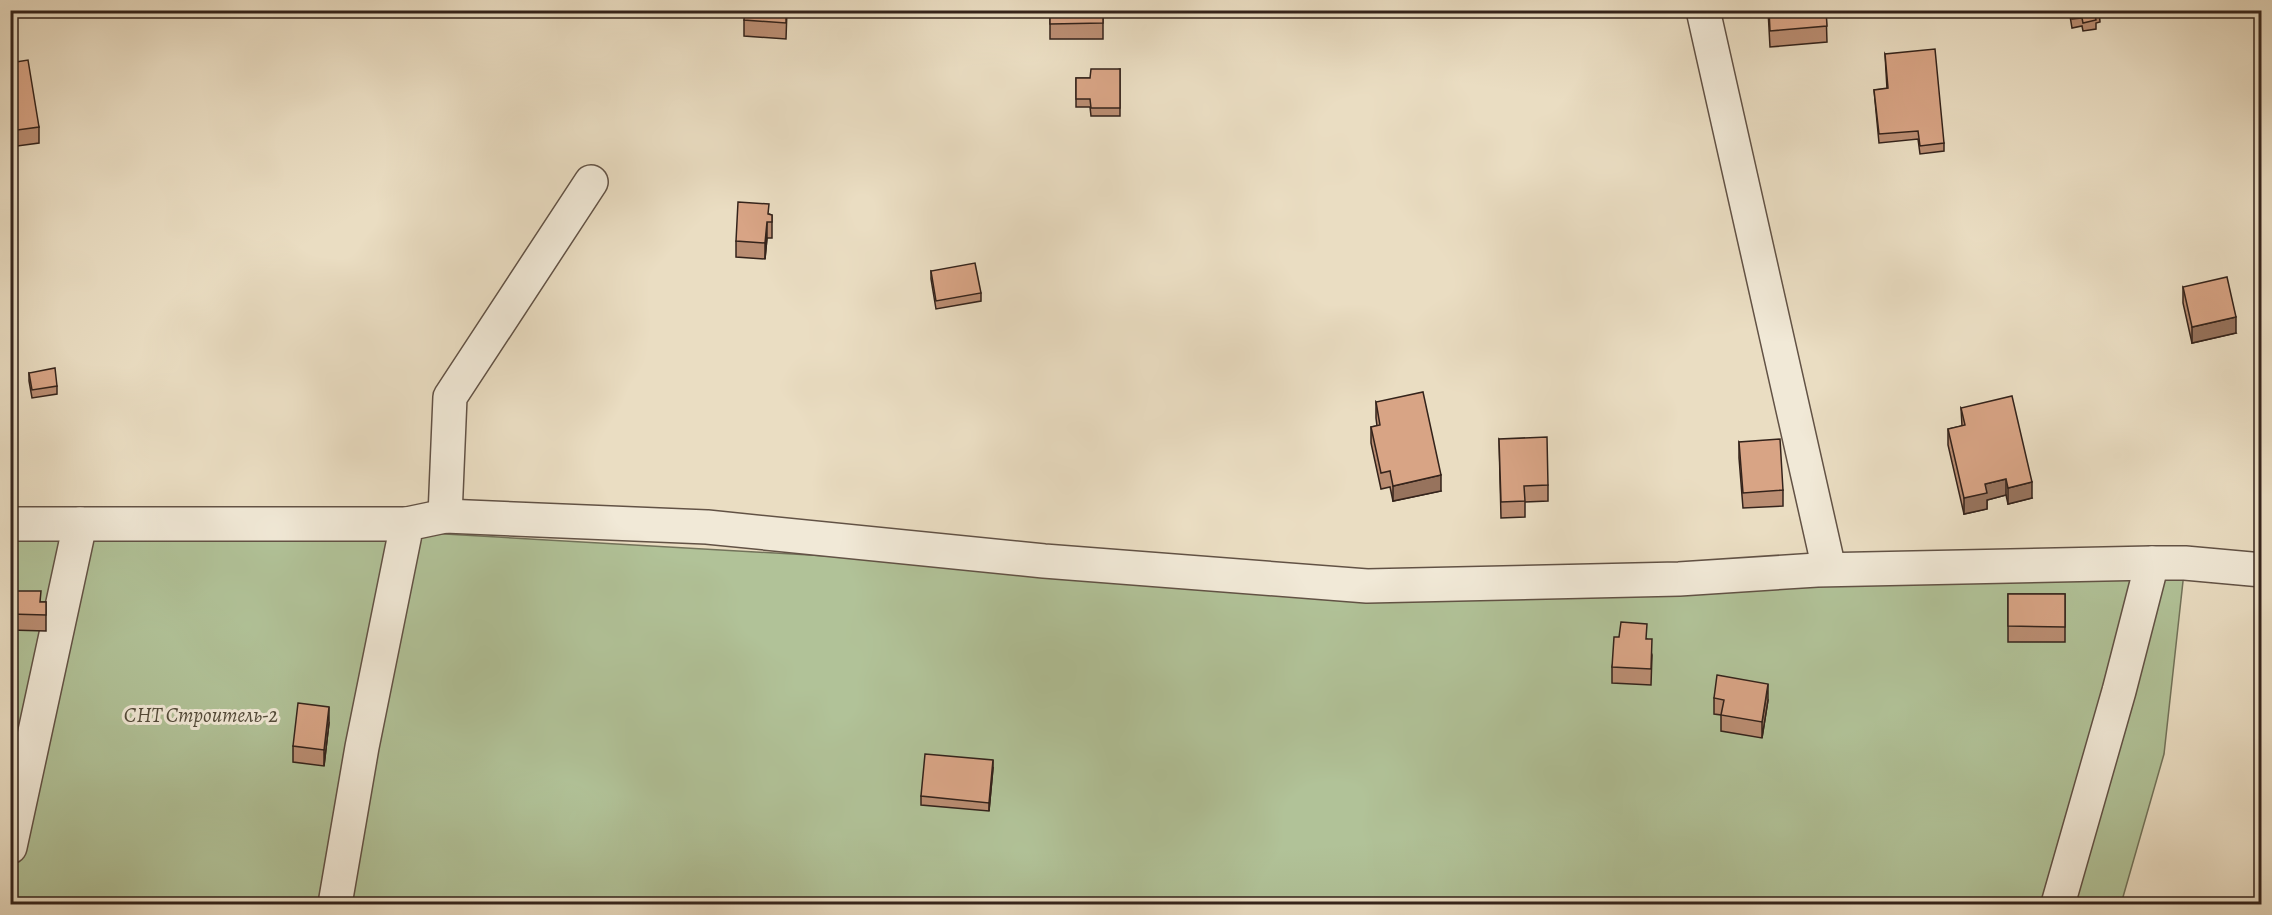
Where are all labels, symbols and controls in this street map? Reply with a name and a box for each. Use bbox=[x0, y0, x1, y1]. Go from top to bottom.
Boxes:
park label: СНТ Строитель-2 bbox=[124, 701, 278, 729]

